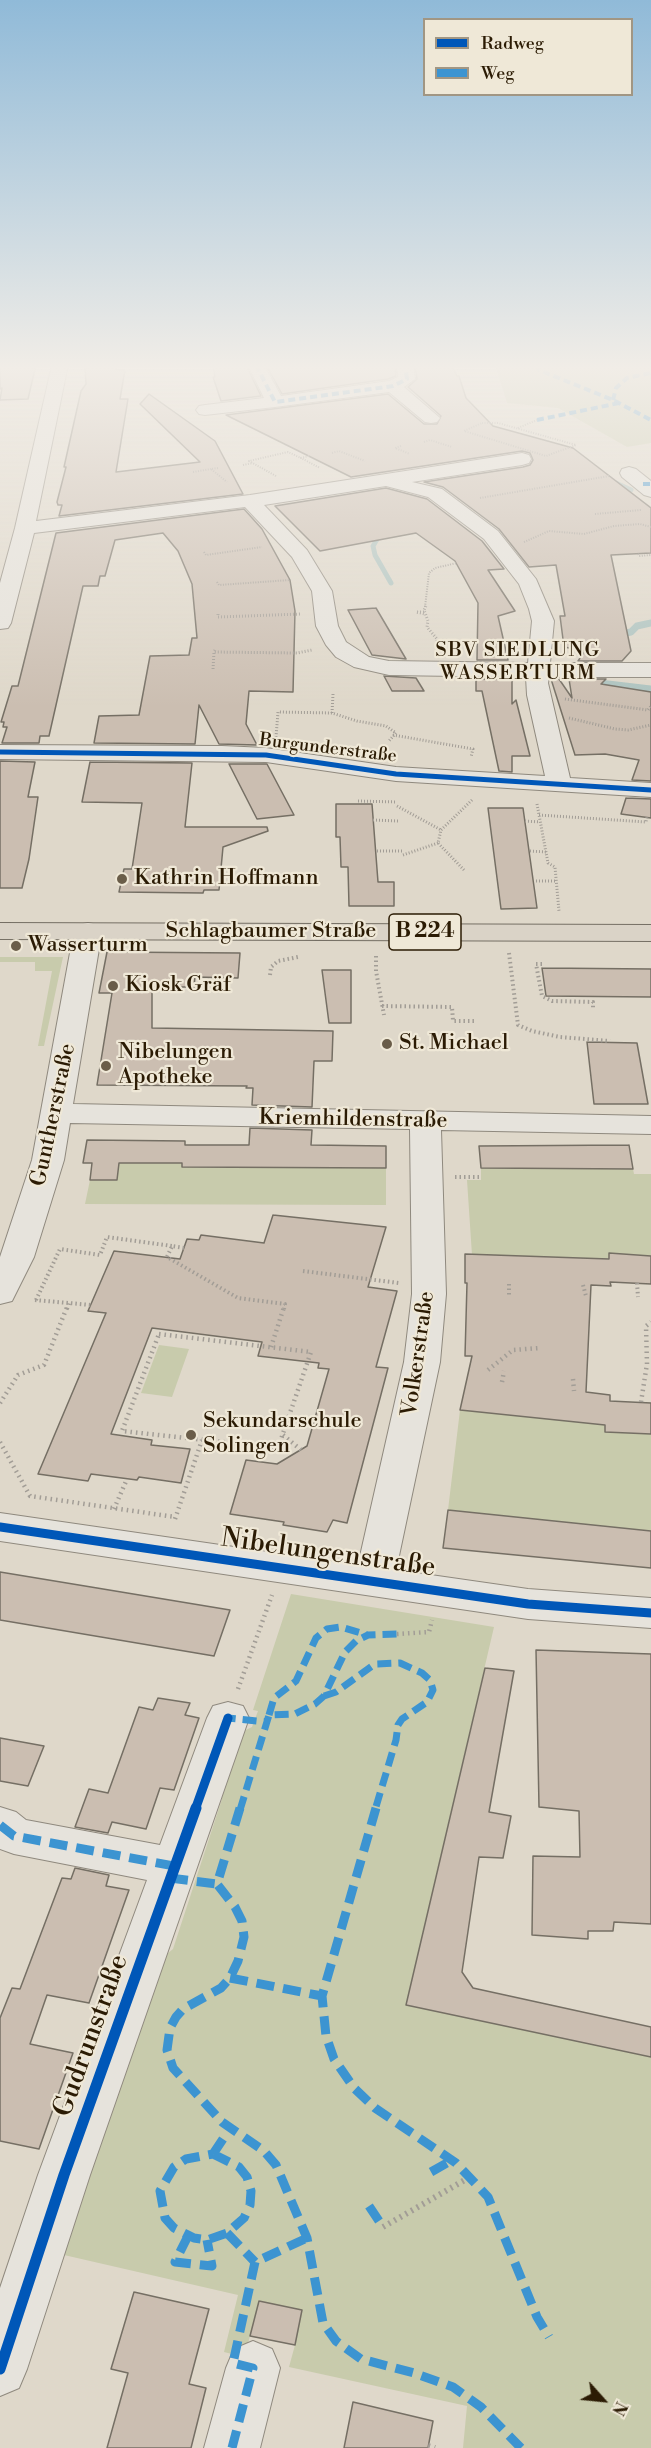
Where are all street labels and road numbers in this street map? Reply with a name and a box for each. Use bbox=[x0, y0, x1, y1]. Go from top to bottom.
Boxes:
street label: Burgunderstraße bbox=[258, 730, 398, 768]
road number: B 224 bbox=[389, 914, 461, 950]
street label: Schlagbaumer Straße bbox=[166, 919, 376, 945]
street label: Guntherstraße bbox=[26, 1041, 82, 1189]
street label: Kriemhildenstraße bbox=[258, 1105, 448, 1135]
street label: Volkerstraße bbox=[397, 1290, 441, 1418]
street label: Nibelungenstraße bbox=[219, 1523, 437, 1585]
street label: Gudrunstraße bbox=[48, 1951, 136, 2121]

